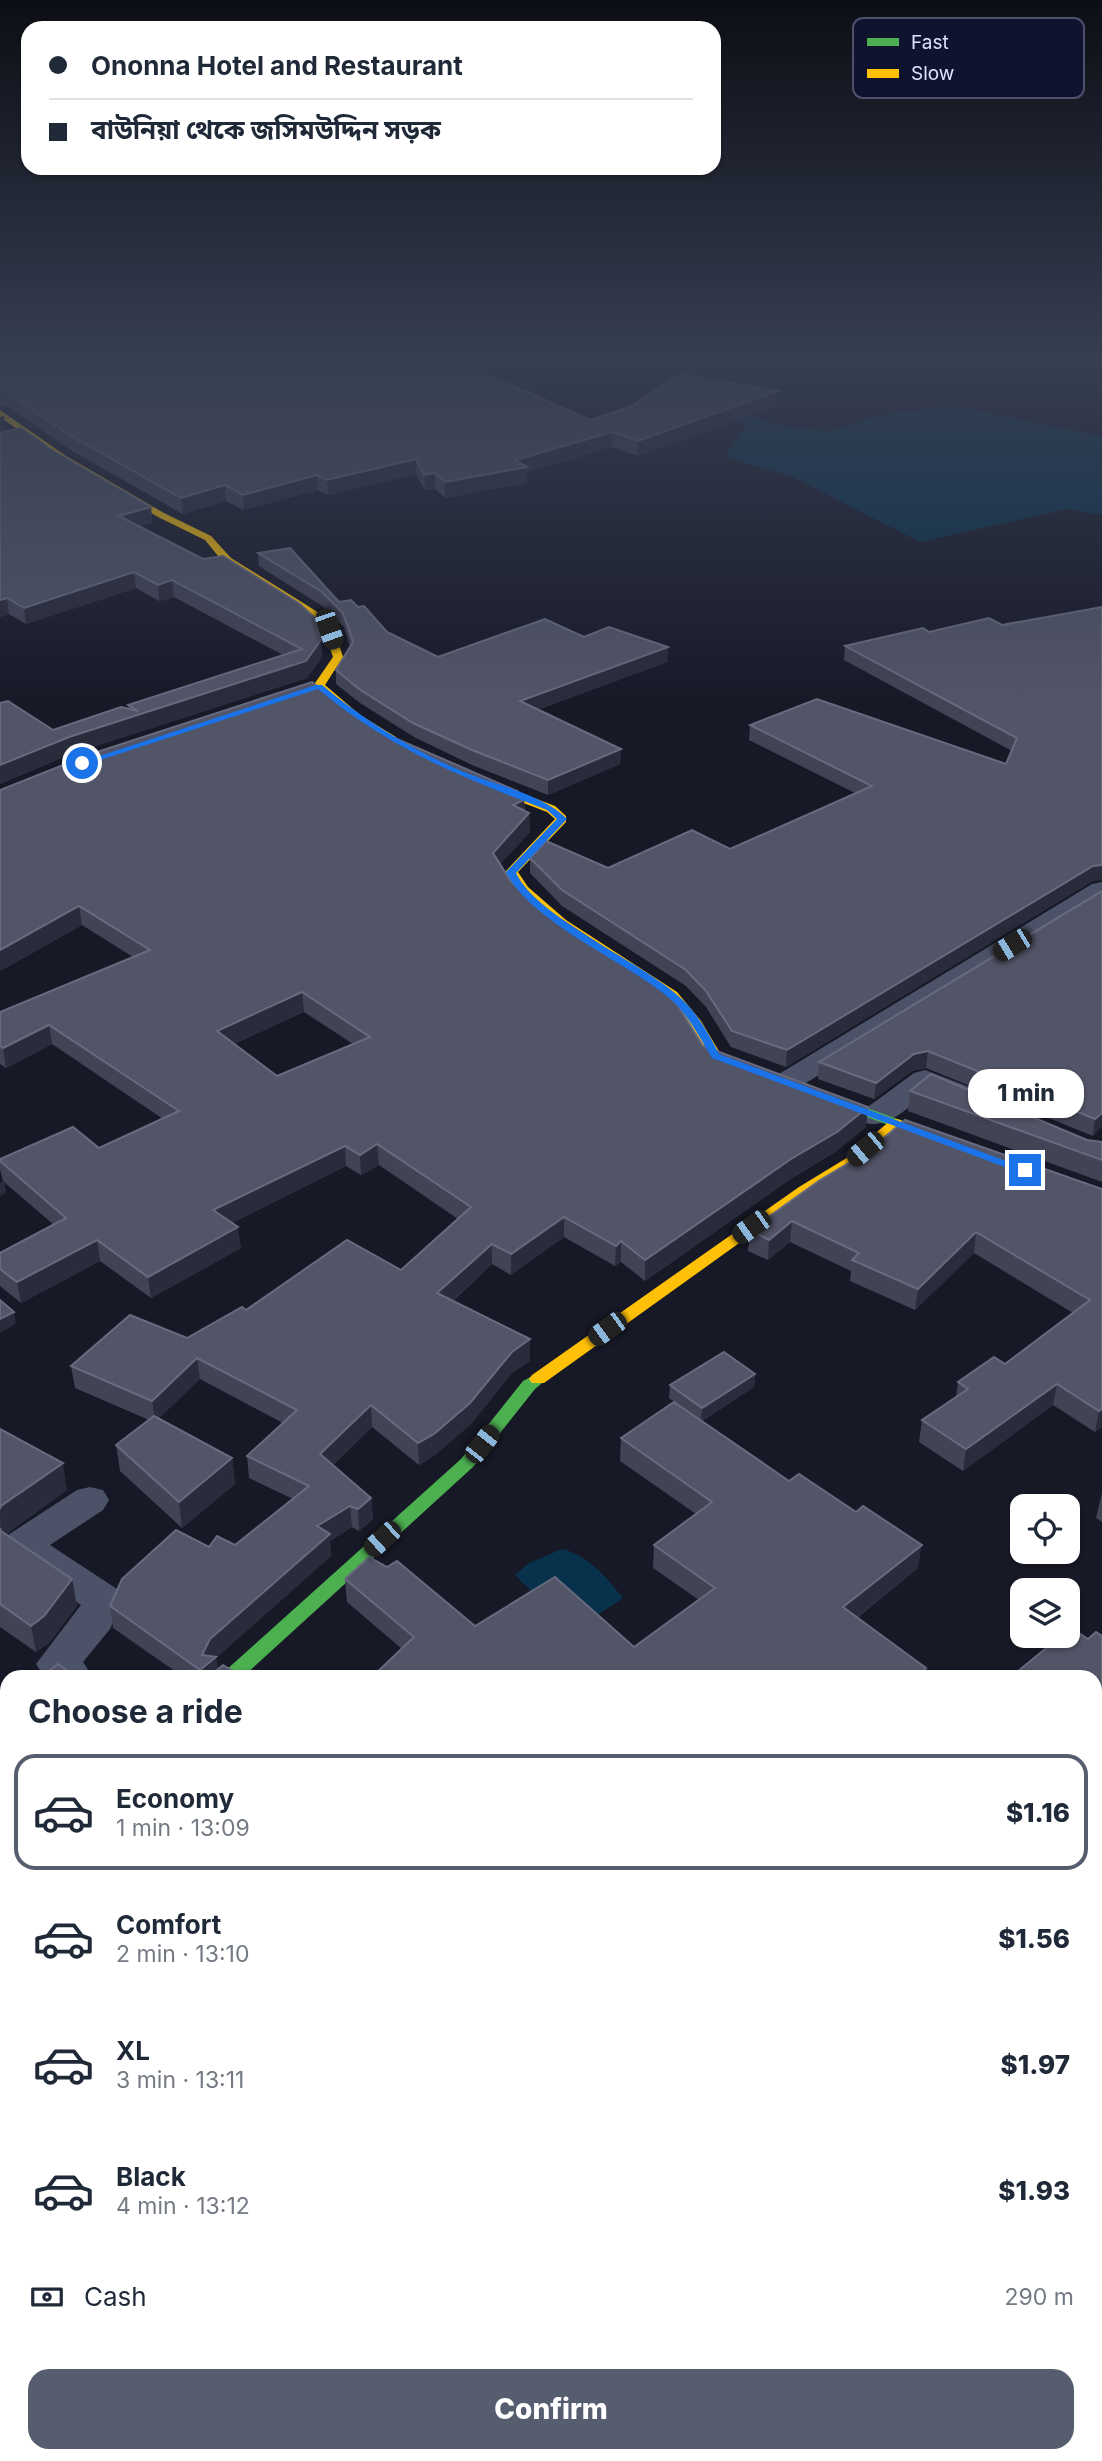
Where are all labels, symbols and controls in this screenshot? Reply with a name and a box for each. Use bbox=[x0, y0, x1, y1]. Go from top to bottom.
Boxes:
legend bbox=[853, 18, 1084, 98]
text: Fast bbox=[911, 31, 949, 54]
text: Ononna Hotel and Restaurant bbox=[91, 50, 463, 81]
text: Slow bbox=[911, 62, 954, 85]
text: বাউনিয়া থেকে জসিমউদ্দিন সড়ক bbox=[91, 114, 441, 145]
car bbox=[313, 606, 346, 652]
route start bbox=[66, 747, 98, 779]
car bbox=[989, 925, 1036, 965]
callout: 1 min bbox=[967, 1068, 1083, 1118]
text: 1 min bbox=[997, 1079, 1055, 1107]
car bbox=[843, 1127, 888, 1171]
route end bbox=[1009, 1154, 1041, 1186]
car bbox=[728, 1206, 775, 1248]
car bbox=[584, 1308, 631, 1350]
car bbox=[461, 1421, 504, 1467]
map controls bbox=[1010, 1494, 1080, 1648]
button: locate bbox=[1010, 1494, 1080, 1564]
car bbox=[360, 1517, 405, 1561]
button: layers bbox=[1010, 1578, 1080, 1648]
text: Choose a ride bbox=[28, 1692, 243, 1731]
icon: car bbox=[32, 1781, 95, 1844]
text: Economy bbox=[116, 1783, 234, 1814]
text: $1.16 bbox=[1006, 1797, 1070, 1828]
text: 1 min · 13:09 bbox=[116, 1814, 250, 1842]
icon: car bbox=[32, 1907, 95, 1970]
text: Comfort bbox=[116, 1909, 221, 1940]
text: $1.56 bbox=[998, 1923, 1070, 1954]
text: 2 min · 13:10 bbox=[116, 1940, 249, 1968]
icon: car bbox=[32, 2033, 95, 2096]
text: XL bbox=[116, 2035, 150, 2066]
text: $1.97 bbox=[1001, 2049, 1070, 2080]
text: 3 min · 13:11 bbox=[116, 2066, 244, 2094]
icon: car bbox=[32, 2159, 95, 2222]
text: Black bbox=[116, 2161, 186, 2192]
text: $1.93 bbox=[998, 2175, 1070, 2206]
text: 4 min · 13:12 bbox=[116, 2192, 250, 2220]
icon: cash bbox=[28, 2278, 66, 2316]
text: Cash bbox=[84, 2281, 147, 2312]
text: 290 m bbox=[1005, 2283, 1074, 2311]
button: Confirm bbox=[28, 2369, 1074, 2449]

